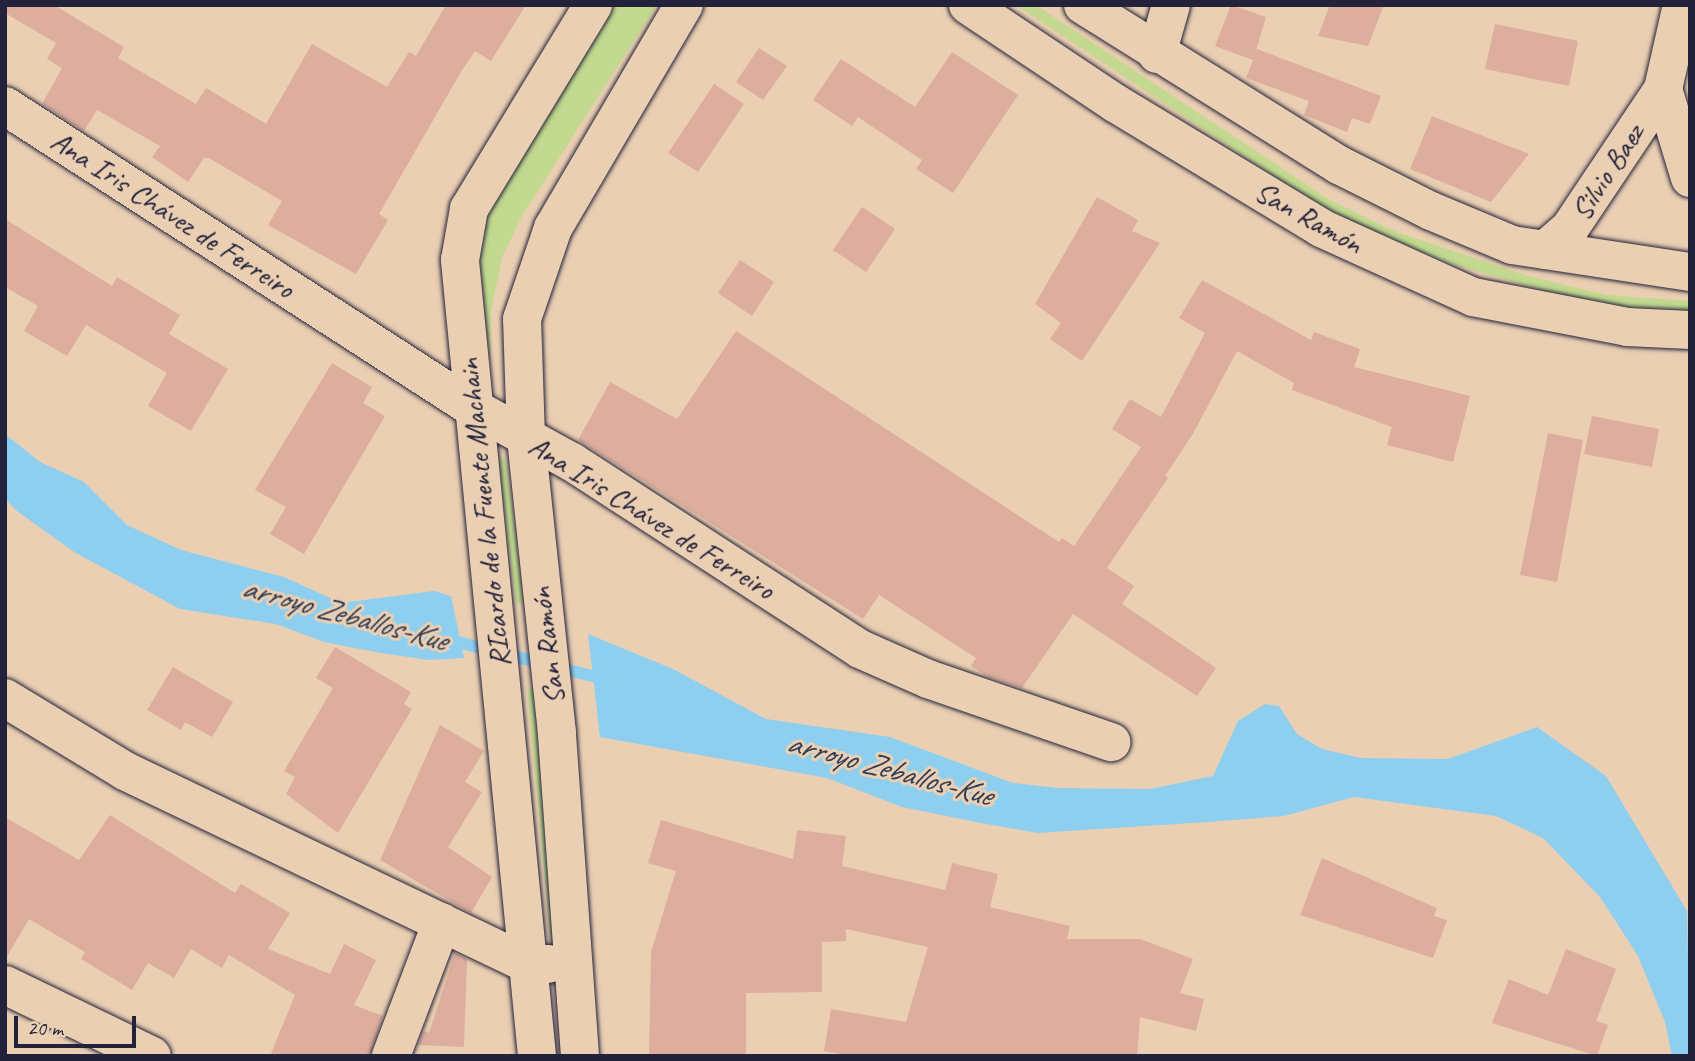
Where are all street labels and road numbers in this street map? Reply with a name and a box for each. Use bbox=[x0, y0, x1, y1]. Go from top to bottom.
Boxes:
street label: Silvio Baez bbox=[1563, 117, 1651, 227]
street label: Ana Iris Chávez de Ferreiro bbox=[45, 122, 301, 306]
street label: San Ramón bbox=[1249, 173, 1369, 261]
street label: RIcardo de la Fuente Machain bbox=[450, 357, 518, 669]
street label: Ana Iris Chávez de Ferreiro bbox=[523, 427, 781, 607]
street label: San Ramón bbox=[522, 585, 572, 707]

